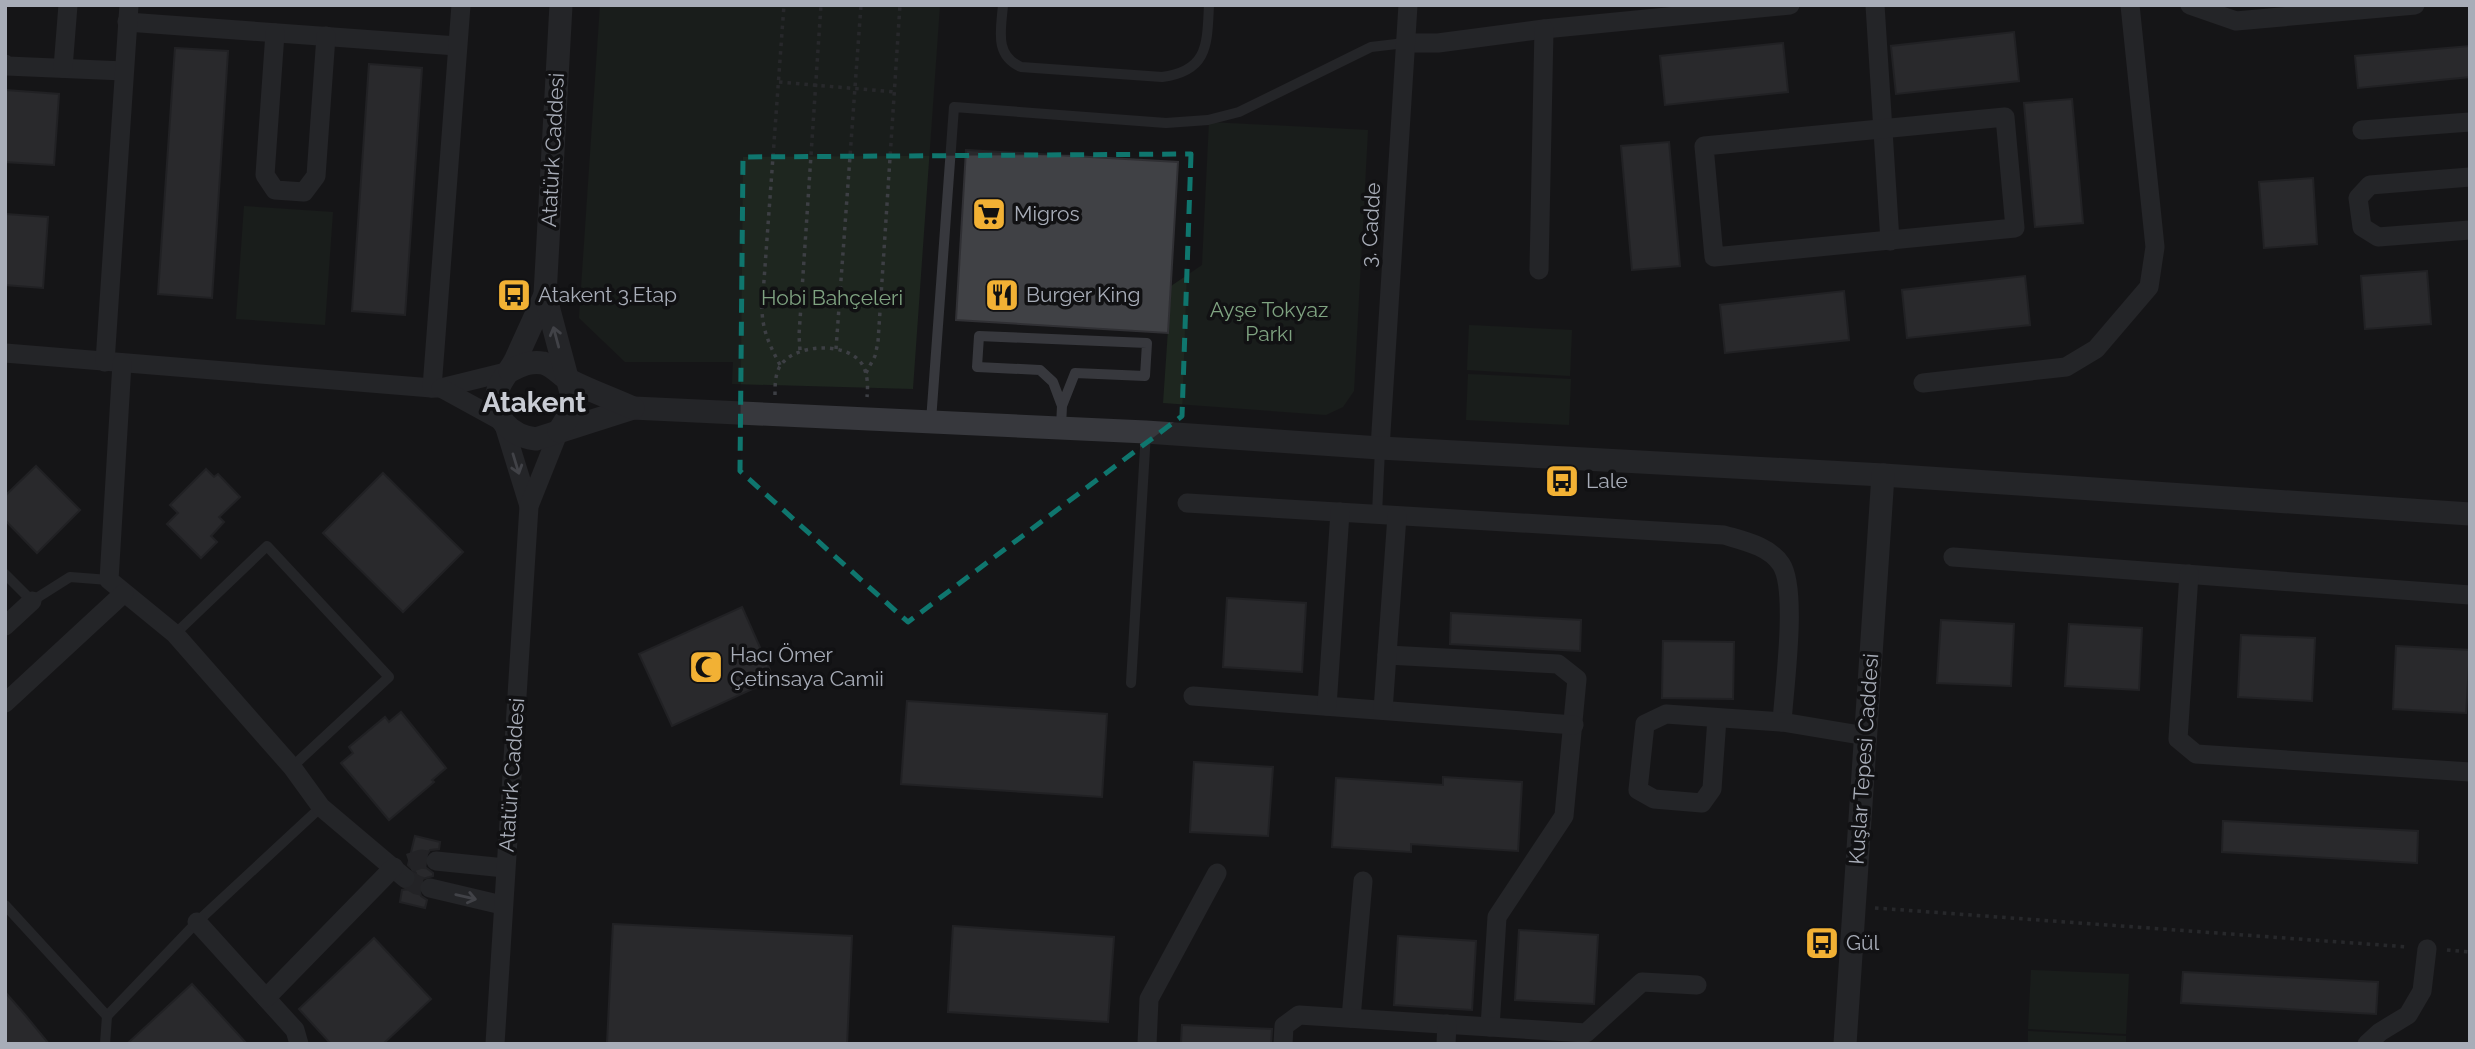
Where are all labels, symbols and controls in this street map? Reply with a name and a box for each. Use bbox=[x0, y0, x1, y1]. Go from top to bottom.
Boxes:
street label: Atatürk Caddesi bbox=[536, 72, 569, 228]
street label: 3. Cadde bbox=[1356, 182, 1385, 268]
supermarket icon: Migros bbox=[970, 195, 1008, 233]
place label: Migros bbox=[1014, 201, 1080, 226]
bus stop icon: Atakent 3.Etap bbox=[495, 276, 533, 314]
restaurant icon: Burger King bbox=[983, 276, 1021, 314]
place label: Atakent 3.Etap bbox=[538, 282, 677, 307]
place label: Burger King bbox=[1026, 282, 1140, 307]
park label: Hobi Bahçeleri bbox=[761, 285, 903, 310]
park label: Ayşe Tokyaz Parkı bbox=[1210, 297, 1328, 346]
one-way arrow bbox=[549, 326, 562, 349]
district label: Atakent bbox=[482, 386, 586, 419]
one-way arrow bbox=[510, 453, 523, 475]
bus stop icon: Lale bbox=[1543, 462, 1581, 500]
place label: Lale bbox=[1586, 468, 1628, 493]
place label: Hacı Ömer Çetinsaya Camii bbox=[730, 642, 884, 691]
mosque icon: Hacı Ömer Çetinsaya Camii bbox=[687, 648, 725, 686]
street label: Kuşlar Tepesi Caddesi bbox=[1844, 652, 1883, 865]
street label: Atatürk Caddesi bbox=[494, 697, 529, 853]
one-way arrow bbox=[454, 891, 477, 904]
bus stop icon: Gül bbox=[1803, 924, 1841, 962]
place label: Gül bbox=[1846, 930, 1880, 955]

